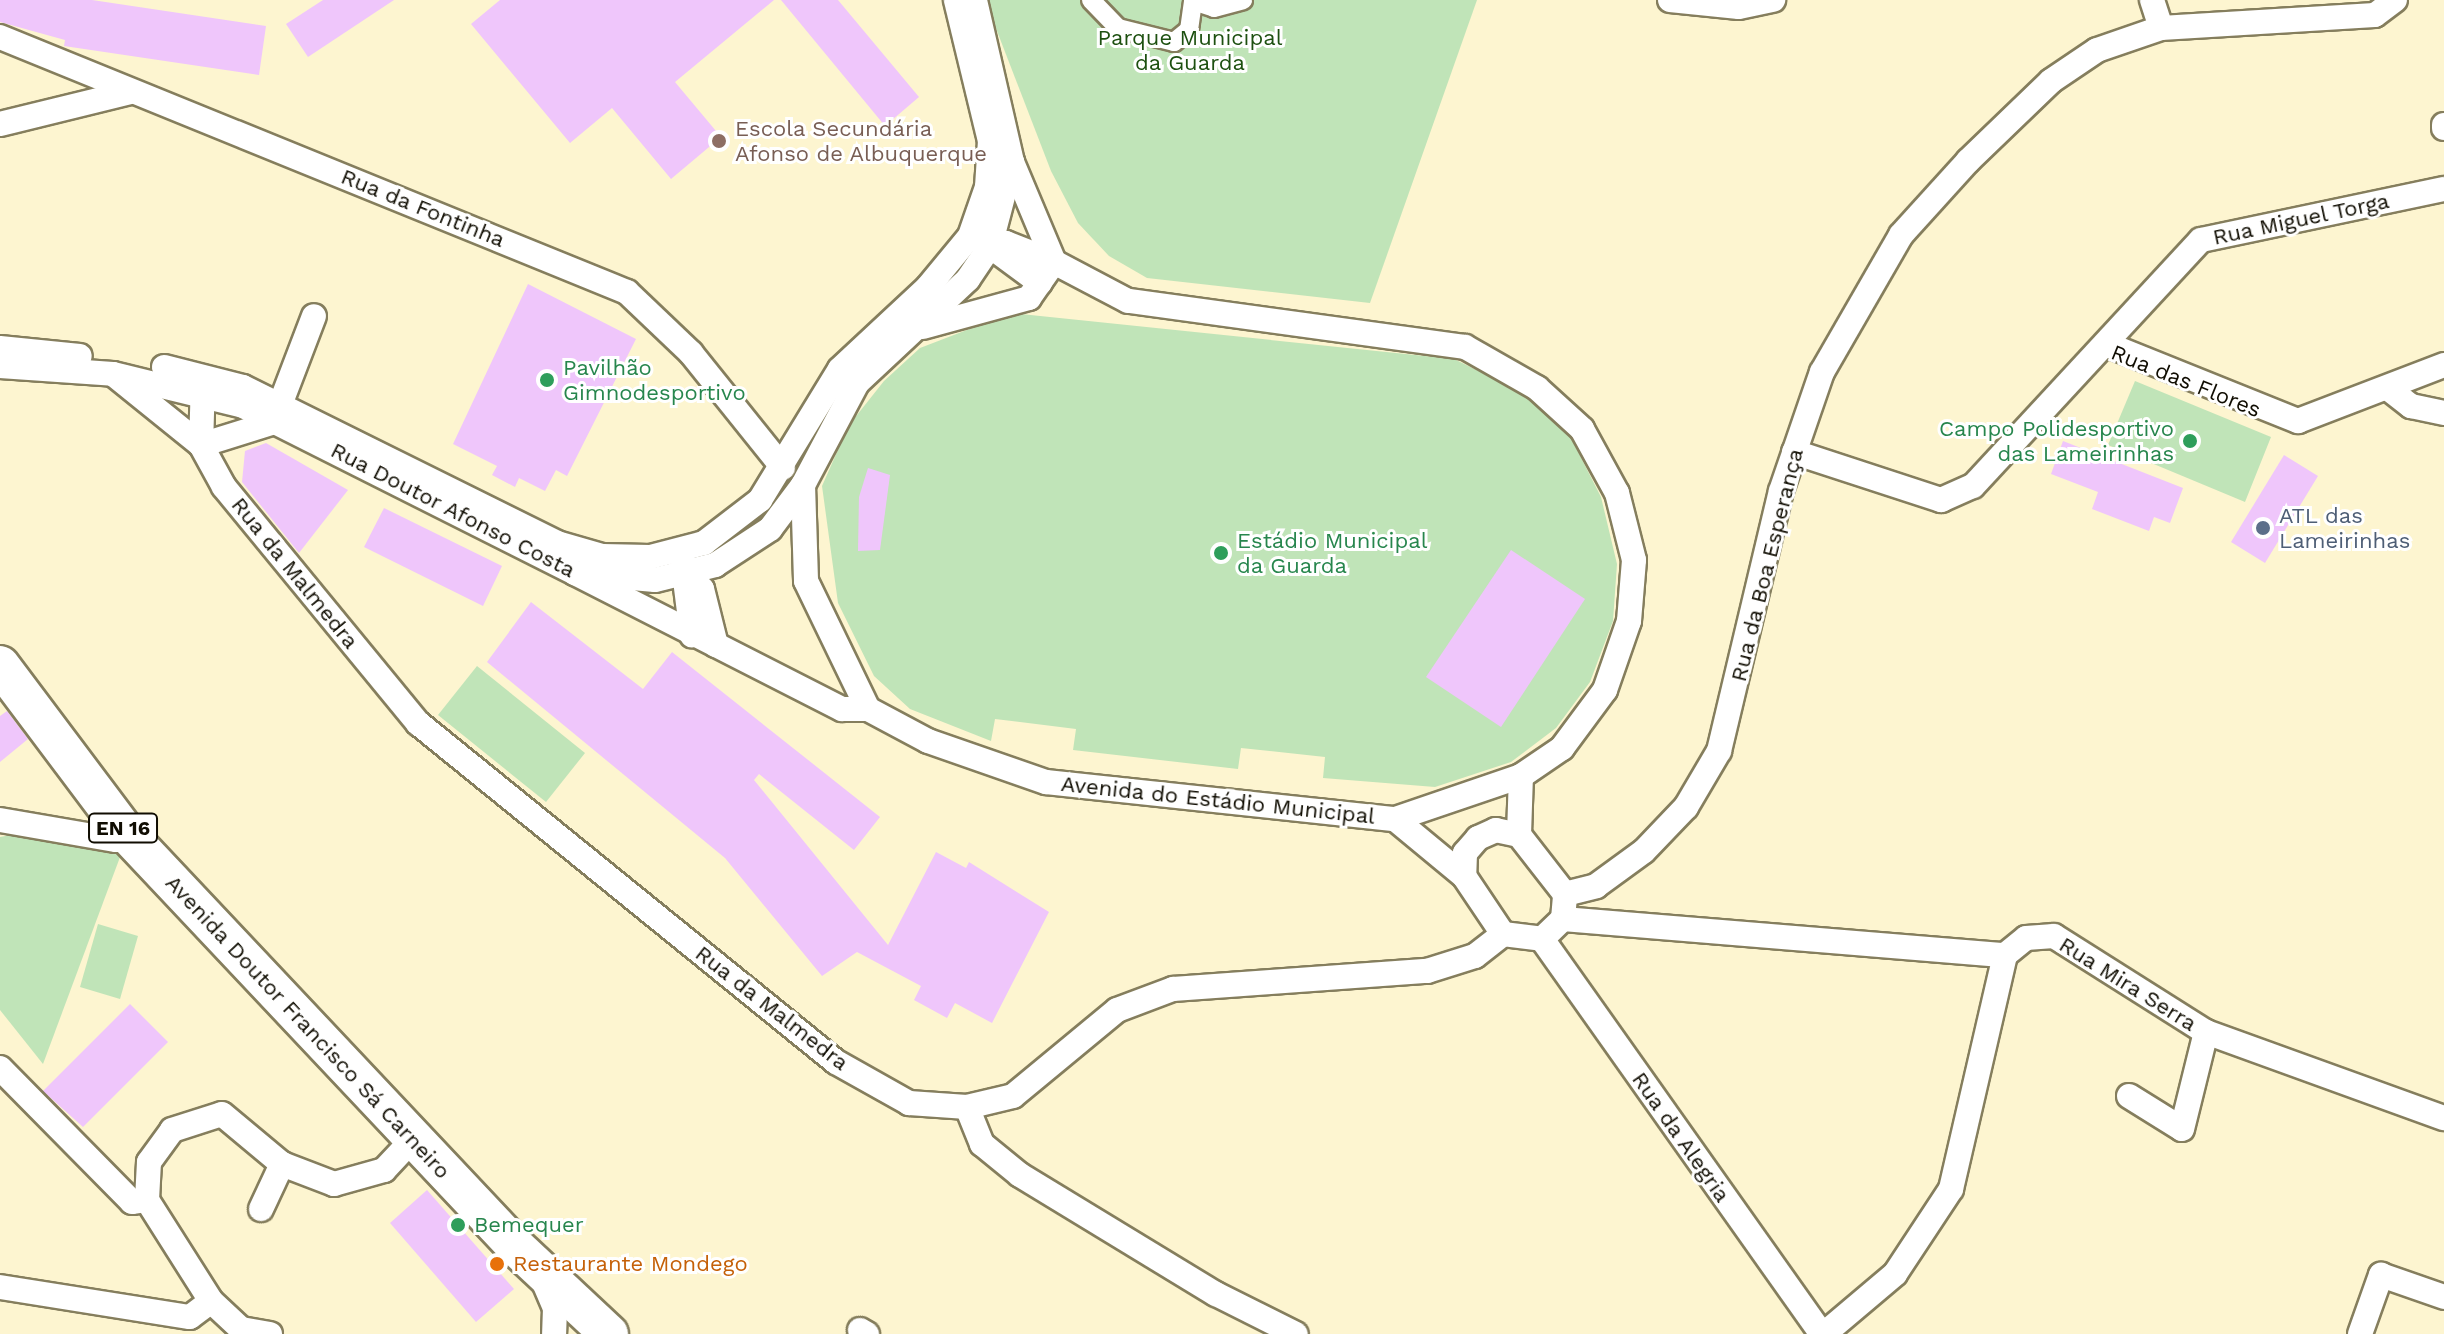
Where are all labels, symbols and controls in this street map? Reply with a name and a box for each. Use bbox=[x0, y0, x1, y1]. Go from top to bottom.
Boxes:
park label: Parque Municipal da Guarda bbox=[1098, 24, 1282, 76]
place label: Escola Secundária Afonso de Albuquerque bbox=[735, 115, 988, 166]
marker: Escola Secundária Afonso de Albuquerque bbox=[710, 132, 728, 150]
street label: Rua da Fontinha bbox=[337, 163, 509, 253]
street label: Rua Miguel Torga bbox=[2210, 187, 2392, 251]
street label: Rua das Flores bbox=[2107, 339, 2265, 423]
place label: Pavilhão Gimnodesportivo bbox=[563, 354, 746, 406]
marker: Pavilhão Gimnodesportivo bbox=[538, 371, 556, 389]
place label: Campo Polidesportivo das Lameirinhas bbox=[1939, 415, 2174, 466]
marker: Campo Polidesportivo das Lameirinhas bbox=[2181, 432, 2199, 450]
street label: Rua Doutor Afonso Costa bbox=[326, 436, 580, 584]
street label: Rua da Boa Esperança bbox=[1725, 445, 1809, 685]
street label: Rua da Malmedra bbox=[226, 492, 364, 654]
place label: ATL das Lameirinhas bbox=[2279, 502, 2410, 554]
marker: ATL das Lameirinhas bbox=[2254, 519, 2272, 537]
place label: Estádio Municipal da Guarda bbox=[1237, 527, 1427, 578]
marker: Estádio Municipal da Guarda bbox=[1212, 544, 1230, 562]
street label: Avenida do Estádio Municipal bbox=[1059, 770, 1377, 830]
road number: EN 16 bbox=[87, 812, 159, 844]
street label: Avenida Doutor Francisco Sá Carneiro bbox=[160, 869, 456, 1185]
street label: Rua Mira Serra bbox=[2054, 931, 2202, 1037]
street label: Rua da Malmedra bbox=[690, 940, 854, 1076]
street label: Rua da Alegria bbox=[1626, 1066, 1736, 1208]
place label: Bemequer bbox=[474, 1212, 584, 1238]
marker: Bemequer bbox=[449, 1216, 467, 1234]
place label: Restaurante Mondego bbox=[513, 1251, 748, 1277]
marker: Restaurante Mondego bbox=[488, 1255, 506, 1273]

